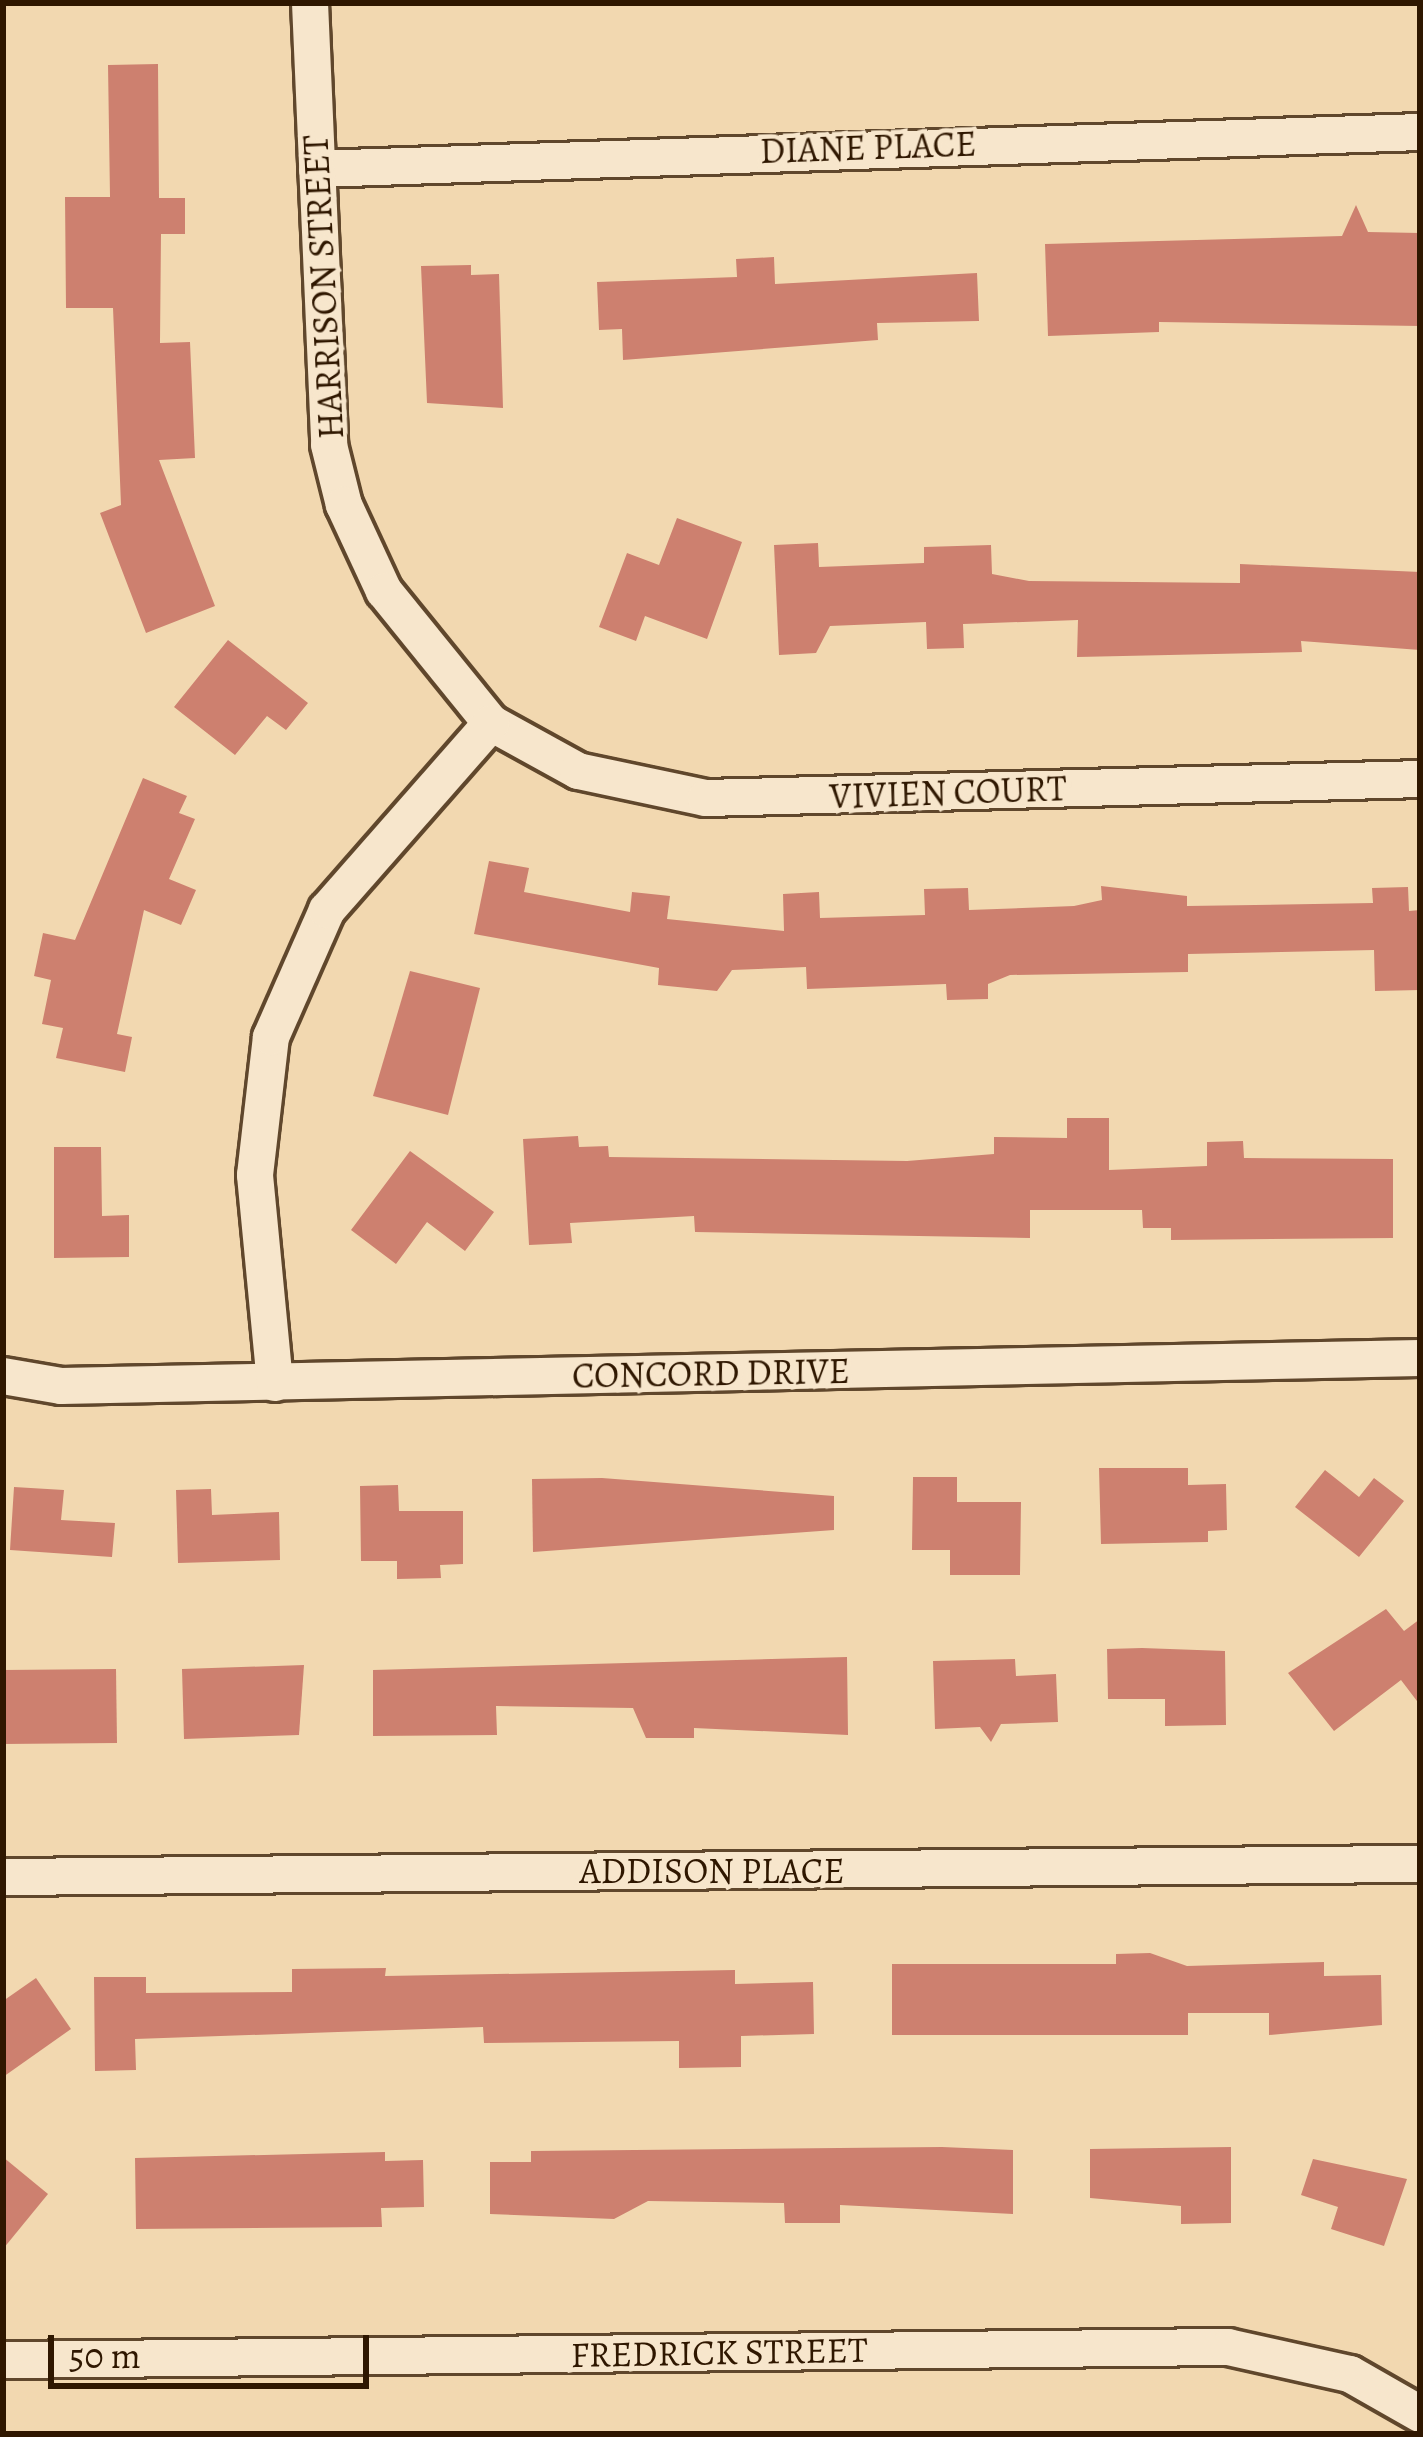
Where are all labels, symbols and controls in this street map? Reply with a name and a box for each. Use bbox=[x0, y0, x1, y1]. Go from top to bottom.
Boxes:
street label: DIANE PLACE bbox=[759, 122, 977, 172]
street label: HARRISON STREET bbox=[293, 134, 353, 440]
street label: VIVIEN COURT bbox=[829, 766, 1067, 818]
street label: CONCORD DRIVE bbox=[572, 1349, 850, 1397]
street label: ADDISON PLACE bbox=[579, 1849, 845, 1893]
scale bar bbox=[54, 2311, 375, 2385]
street label: FREDRICK STREET bbox=[570, 2328, 868, 2376]
text: 50 m bbox=[69, 2331, 141, 2380]

